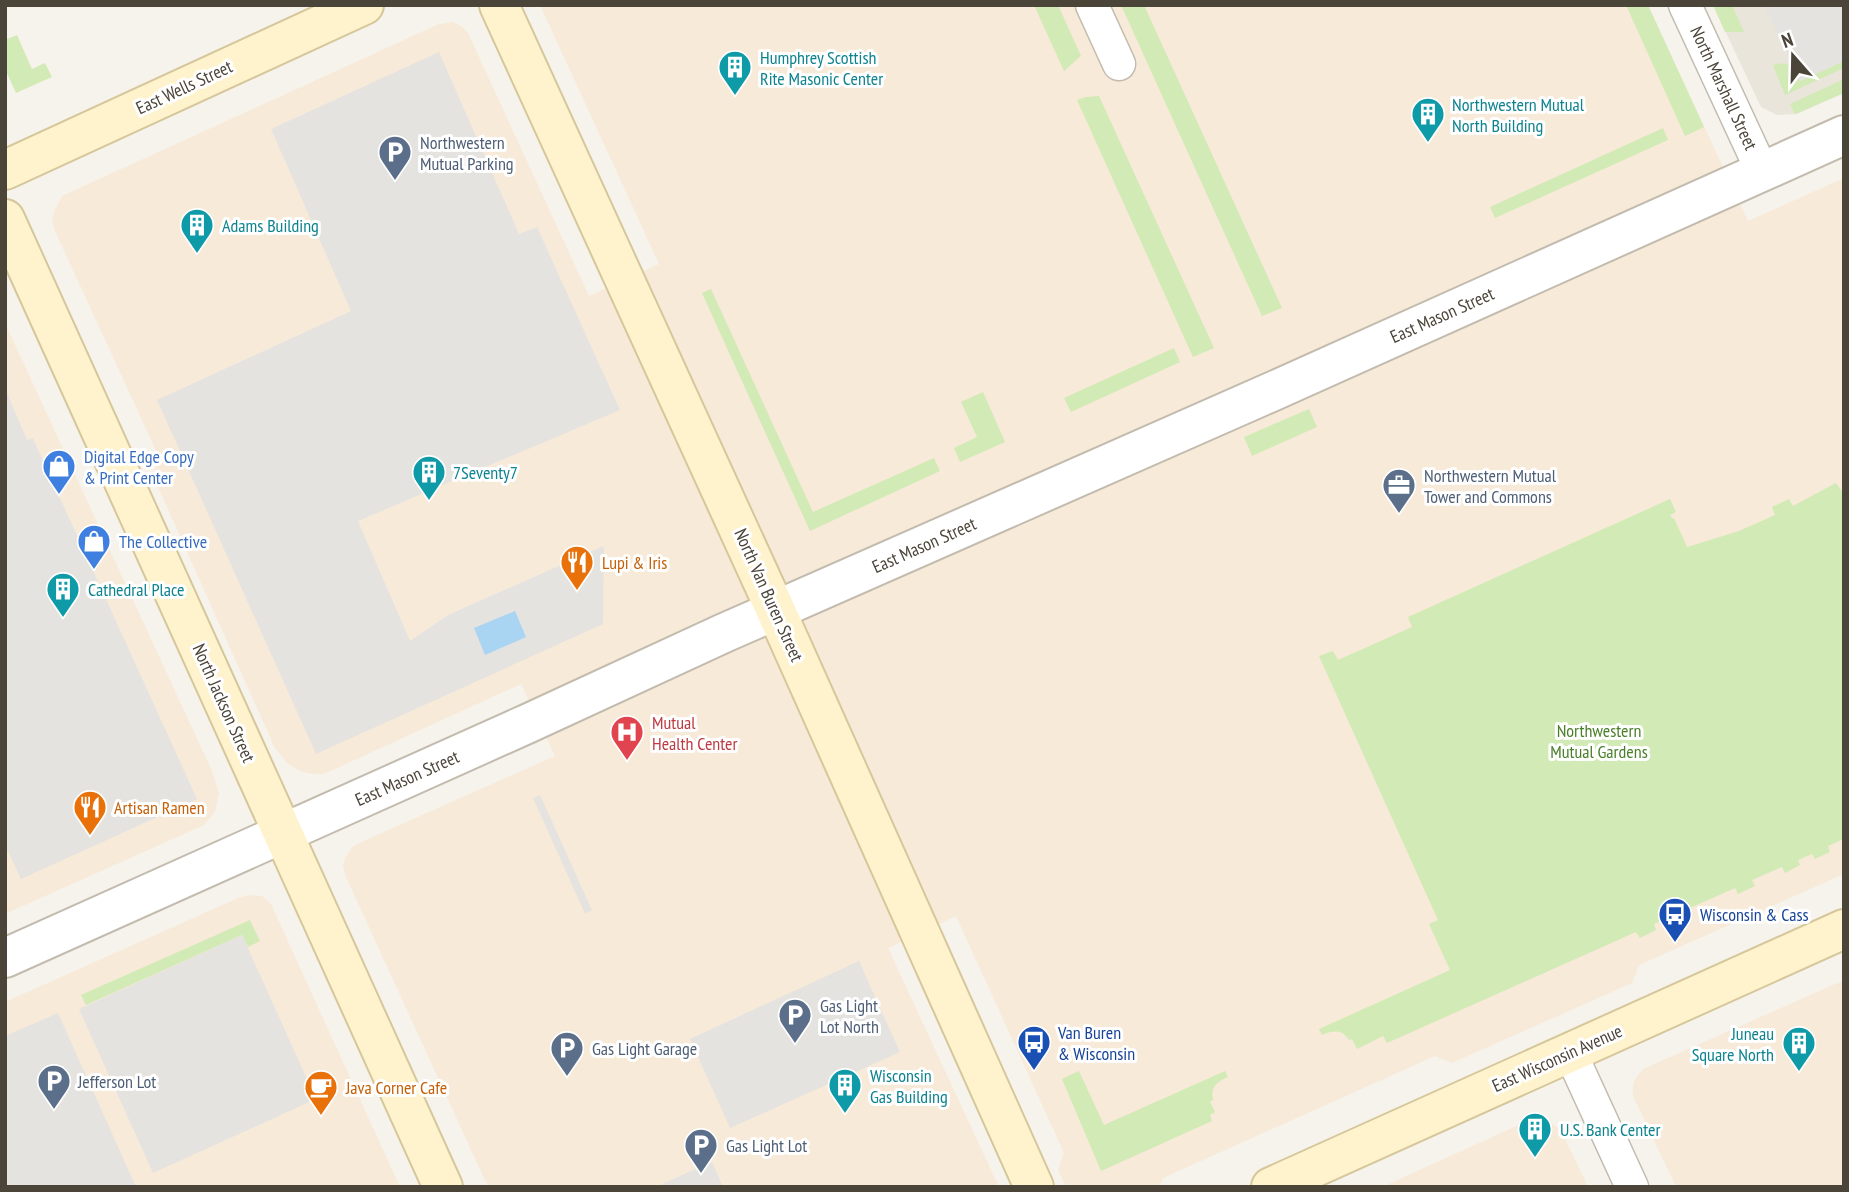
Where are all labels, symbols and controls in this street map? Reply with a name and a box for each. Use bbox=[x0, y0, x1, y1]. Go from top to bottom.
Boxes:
north arrow bbox=[1758, 21, 1828, 91]
street label: North Marshall Street bbox=[1685, 23, 1763, 154]
text: N bbox=[1778, 27, 1796, 53]
place label: Humphrey Scottish Rite Masonic Center bbox=[760, 46, 883, 90]
building icon: Humphrey Scottish Rite Masonic Center bbox=[716, 48, 754, 97]
street label: East Wells Street bbox=[132, 55, 236, 119]
place label: Northwestern Mutual North Building bbox=[1452, 93, 1585, 137]
building icon: Northwestern Mutual North Building bbox=[1409, 95, 1447, 144]
place label: Northwestern Mutual Parking bbox=[420, 131, 514, 175]
parking icon: Northwestern Mutual Parking bbox=[376, 133, 414, 182]
building icon: Adams Building bbox=[178, 206, 216, 255]
place label: Adams Building bbox=[222, 214, 319, 237]
street label: East Mason Street bbox=[1386, 282, 1498, 348]
place label: Digital Edge Copy & Print Center bbox=[84, 445, 194, 489]
shop icon: Digital Edge Copy & Print Center bbox=[40, 447, 78, 496]
building icon: 7Seventy7 bbox=[410, 453, 448, 502]
place label: 7Seventy7 bbox=[453, 461, 518, 484]
place label: Northwestern Mutual Tower and Commons bbox=[1424, 464, 1557, 508]
office icon: Northwestern Mutual Tower and Commons bbox=[1380, 466, 1418, 515]
street label: East Mason Street bbox=[868, 512, 980, 578]
shop icon: The Collective bbox=[75, 522, 113, 571]
street label: North Van Buren Street bbox=[729, 525, 809, 665]
place label: The Collective bbox=[119, 530, 207, 553]
restaurant icon: Lupi & Iris bbox=[558, 543, 596, 592]
place label: Lupi & Iris bbox=[602, 551, 667, 574]
building icon: Cathedral Place bbox=[44, 570, 82, 619]
place label: Cathedral Place bbox=[88, 578, 185, 601]
street label: North Jackson Street bbox=[188, 640, 260, 766]
place label: Mutual Health Center bbox=[652, 711, 737, 755]
hospital icon: Mutual Health Center bbox=[608, 713, 646, 762]
park label: Northwestern Mutual Gardens bbox=[1550, 719, 1648, 763]
street label: East Mason Street bbox=[351, 745, 463, 811]
restaurant icon: Artisan Ramen bbox=[71, 788, 109, 837]
place label: Artisan Ramen bbox=[114, 796, 205, 819]
bus stop icon: Wisconsin & Cass bbox=[1656, 895, 1694, 944]
place label: Wisconsin & Cass bbox=[1700, 903, 1809, 926]
place label: Gas Light Lot North bbox=[820, 994, 879, 1038]
parking icon: Gas Light Lot North bbox=[776, 996, 814, 1045]
street label: East Wisconsin Avenue bbox=[1488, 1019, 1626, 1097]
place label: Van Buren & Wisconsin bbox=[1057, 1021, 1135, 1065]
place label: Juneau Square North bbox=[1692, 1022, 1774, 1066]
bus stop icon: Van Buren & Wisconsin bbox=[1015, 1023, 1053, 1072]
building icon: Juneau Square North bbox=[1780, 1024, 1818, 1073]
parking icon: Gas Light Garage bbox=[548, 1029, 586, 1078]
place label: Gas Light Garage bbox=[592, 1037, 697, 1060]
parking icon: Jefferson Lot bbox=[35, 1062, 73, 1111]
place label: Wisconsin Gas Building bbox=[870, 1064, 948, 1108]
building icon: Wisconsin Gas Building bbox=[826, 1066, 864, 1115]
cafe icon: Java Corner Cafe bbox=[302, 1068, 340, 1117]
place label: Jefferson Lot bbox=[77, 1070, 156, 1093]
place label: Java Corner Cafe bbox=[345, 1076, 447, 1099]
building icon: U.S. Bank Center bbox=[1516, 1110, 1554, 1159]
place label: U.S. Bank Center bbox=[1560, 1118, 1660, 1141]
parking icon: Gas Light Lot bbox=[682, 1126, 720, 1175]
place label: Gas Light Lot bbox=[726, 1134, 807, 1157]

